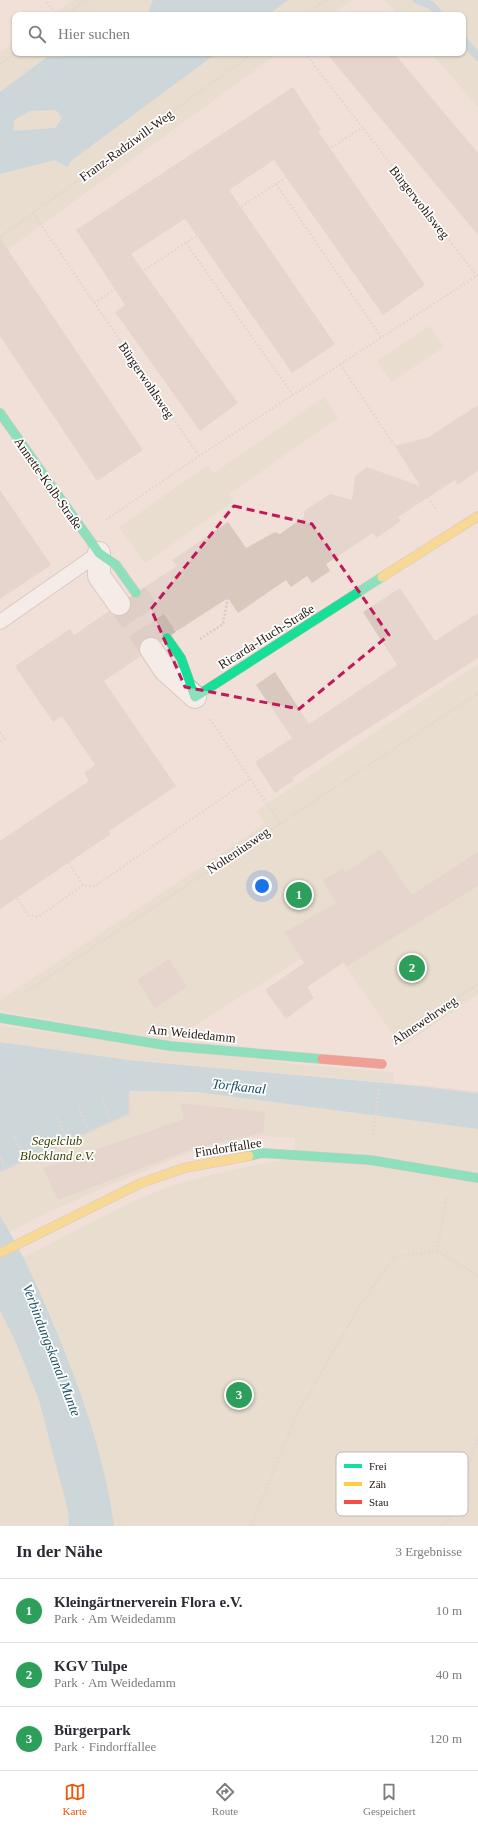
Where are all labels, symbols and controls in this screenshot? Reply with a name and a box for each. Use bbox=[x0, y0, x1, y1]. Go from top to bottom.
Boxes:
search box bbox=[12, 12, 466, 56]
icon: search bbox=[26, 23, 48, 45]
text: Hier suchen bbox=[58, 26, 130, 42]
street label: Franz-Radziwill-Weg bbox=[76, 106, 177, 184]
street label: Bürgerwohlsweg bbox=[386, 163, 453, 242]
street label: Bürgerwohlsweg bbox=[116, 339, 178, 422]
street label: Annette-Kolb-Straße bbox=[11, 434, 86, 532]
street label: Ricarda-Huch-Straße bbox=[215, 601, 317, 672]
street label: Nolteniusweg bbox=[204, 824, 273, 877]
your location bbox=[252, 876, 272, 896]
pin: 1 bbox=[286, 880, 312, 910]
pin: 2 bbox=[399, 953, 425, 983]
street label: Ahnewehrweg bbox=[389, 993, 460, 1048]
street label: Am Weidedamm bbox=[147, 1021, 236, 1046]
water label: Torfkanal bbox=[211, 1076, 267, 1097]
park label: Segelclub Blockland e.V. bbox=[20, 1133, 95, 1163]
street label: Findorffallee bbox=[194, 1135, 263, 1160]
water label: Verbindungskanal Munte bbox=[19, 1282, 84, 1418]
pin: 3 bbox=[226, 1380, 252, 1410]
legend bbox=[336, 1452, 468, 1516]
text: Frei bbox=[369, 1460, 387, 1472]
text: Zäh bbox=[369, 1478, 387, 1490]
text: Stau bbox=[369, 1496, 389, 1508]
text: In der Nähe bbox=[16, 1542, 103, 1561]
text: 3 Ergebnisse bbox=[395, 1544, 462, 1559]
text: Kleingärtnerverein Flora e.V. bbox=[54, 1594, 243, 1610]
text: 1 bbox=[26, 1603, 32, 1618]
text: 10 m bbox=[436, 1603, 462, 1618]
text: Park · Am Weidedamm bbox=[54, 1611, 176, 1626]
text: KGV Tulpe bbox=[54, 1658, 128, 1674]
text: 2 bbox=[26, 1667, 32, 1682]
text: 40 m bbox=[436, 1667, 462, 1682]
text: Park · Am Weidedamm bbox=[54, 1675, 176, 1690]
text: Bürgerpark bbox=[54, 1722, 131, 1738]
text: 3 bbox=[26, 1731, 32, 1746]
text: 120 m bbox=[429, 1731, 462, 1746]
text: Park · Findorffallee bbox=[54, 1739, 156, 1754]
tab: Karte bbox=[62, 1781, 87, 1817]
tab: Route bbox=[212, 1781, 238, 1817]
tab: Gespeichert bbox=[363, 1781, 416, 1817]

